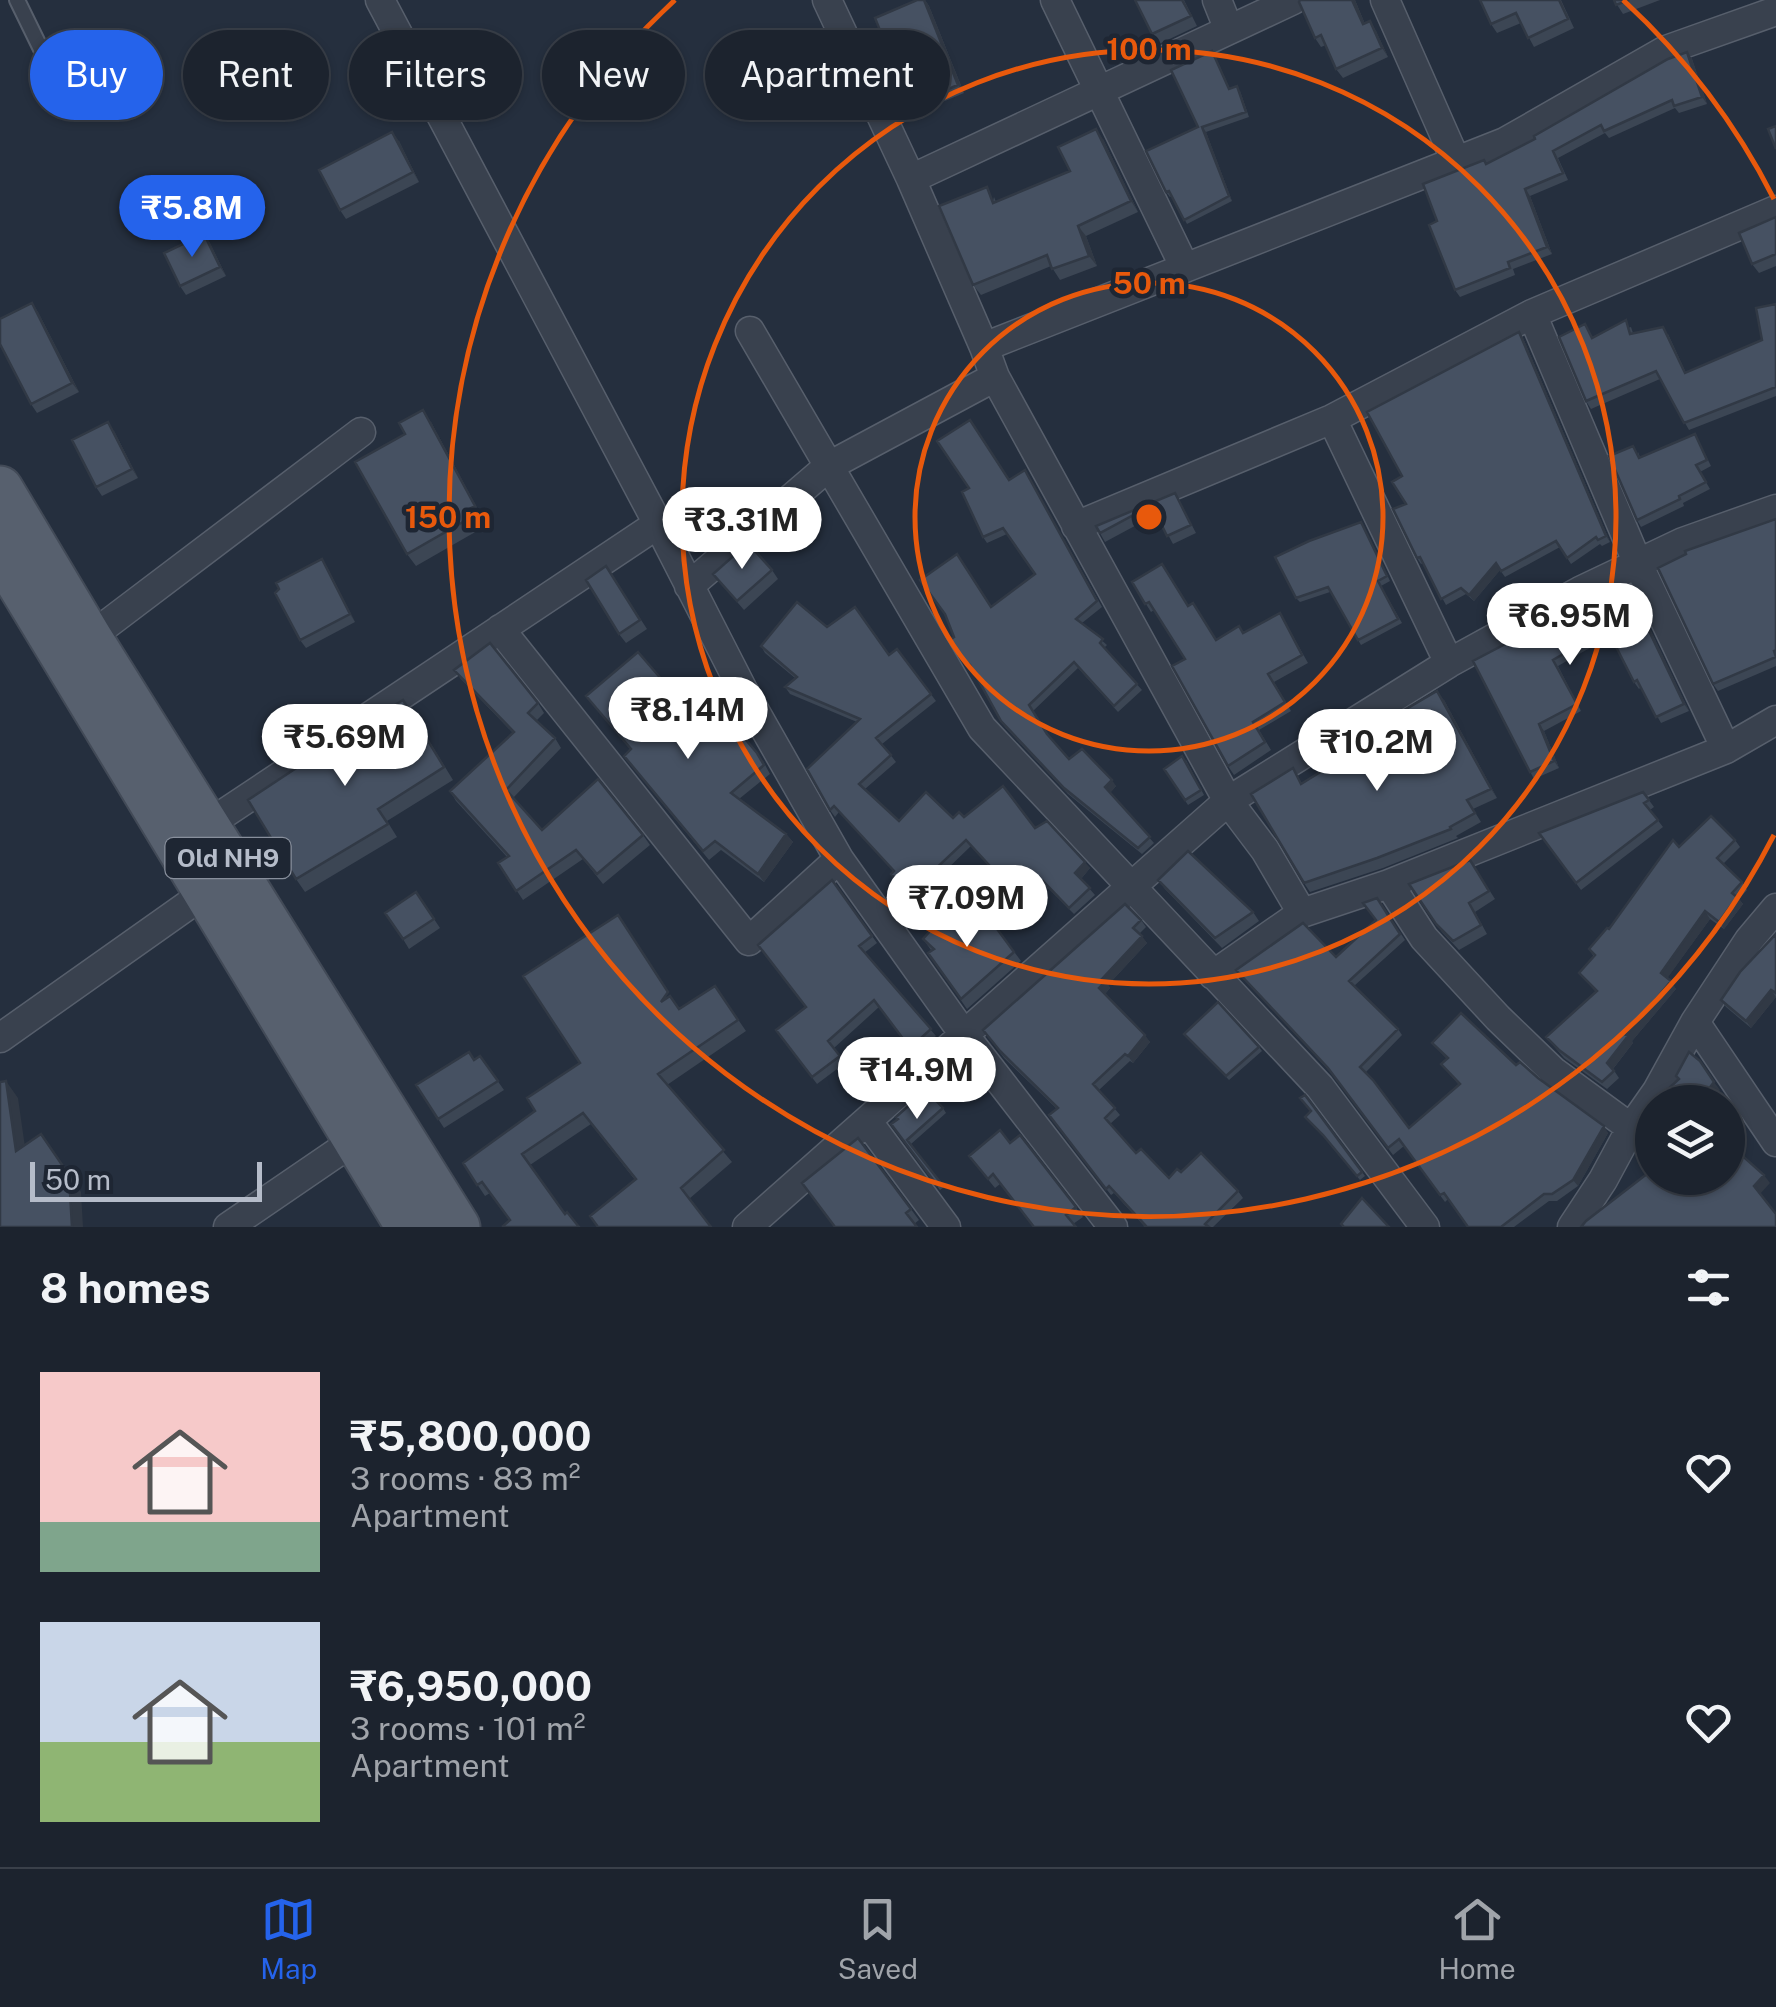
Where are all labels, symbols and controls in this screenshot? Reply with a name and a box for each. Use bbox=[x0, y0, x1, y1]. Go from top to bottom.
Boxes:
chip: Buy bbox=[30, 30, 163, 120]
chip: Rent bbox=[183, 30, 329, 120]
chip: Filters bbox=[349, 30, 522, 120]
chip: New bbox=[542, 30, 685, 120]
chip: Apartment bbox=[705, 30, 950, 120]
text: 100 m bbox=[1106, 31, 1192, 67]
pin: ₹5.8M bbox=[122, 175, 262, 260]
text: ₹5.8M bbox=[141, 189, 243, 226]
text: 50 m bbox=[1112, 265, 1186, 301]
pin: ₹3.31M bbox=[661, 487, 823, 572]
text: 150 m bbox=[405, 499, 491, 535]
centre of rings bbox=[1131, 499, 1167, 535]
text: ₹3.31M bbox=[685, 501, 799, 538]
pin: ₹6.95M bbox=[1489, 583, 1651, 668]
text: ₹6.95M bbox=[1509, 597, 1631, 634]
pin: ₹8.14M bbox=[607, 677, 769, 762]
text: ₹8.14M bbox=[631, 691, 745, 728]
pin: ₹5.69M bbox=[264, 704, 426, 789]
pin: ₹10.2M bbox=[1296, 709, 1458, 794]
text: ₹5.69M bbox=[284, 718, 406, 755]
text: ₹10.2M bbox=[1320, 723, 1434, 760]
road number: Old NH9 bbox=[166, 838, 290, 878]
pin: ₹7.09M bbox=[886, 865, 1048, 950]
text: ₹7.09M bbox=[909, 879, 1025, 916]
pin: ₹14.9M bbox=[836, 1037, 998, 1122]
text: ₹14.9M bbox=[860, 1051, 974, 1088]
map controls bbox=[1635, 1085, 1745, 1195]
button: layers bbox=[1635, 1085, 1745, 1195]
scale bar bbox=[30, 1157, 262, 1202]
text: 50 m bbox=[45, 1163, 111, 1196]
icon: filters bbox=[1681, 1260, 1736, 1315]
text: 8 homes bbox=[40, 1263, 211, 1312]
text: ₹5,800,000 bbox=[350, 1411, 592, 1460]
icon: home bbox=[120, 1412, 240, 1532]
icon: heart bbox=[1681, 1445, 1736, 1500]
text: 3 rooms · 83 m² bbox=[350, 1460, 581, 1497]
text: Apartment bbox=[350, 1497, 510, 1534]
text: ₹6,950,000 bbox=[350, 1661, 592, 1710]
icon: home bbox=[120, 1662, 240, 1782]
icon: heart bbox=[1681, 1695, 1736, 1750]
text: 3 rooms · 101 m² bbox=[350, 1710, 586, 1747]
text: Apartment bbox=[350, 1747, 510, 1784]
tab: Map bbox=[260, 1892, 317, 1985]
tab: Saved bbox=[838, 1892, 918, 1985]
tab: Home bbox=[1438, 1892, 1516, 1985]

